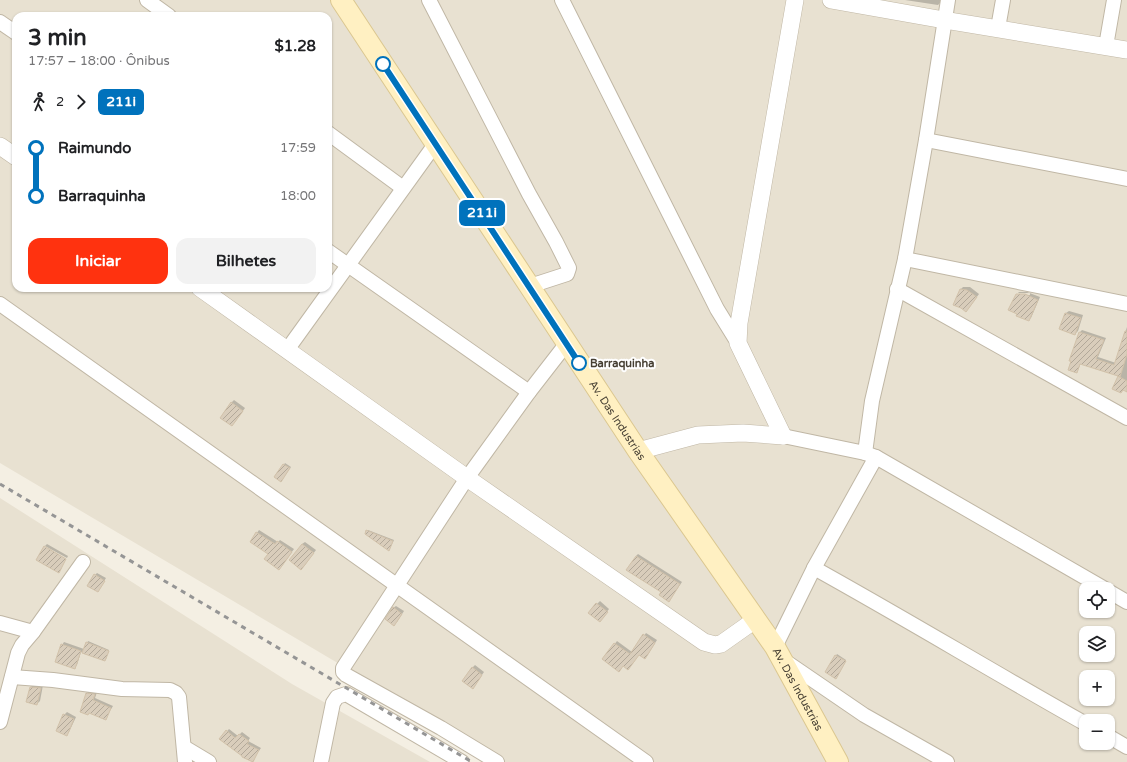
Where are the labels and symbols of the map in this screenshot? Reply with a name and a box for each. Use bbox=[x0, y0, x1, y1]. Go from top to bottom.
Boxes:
unlabelled marker bbox=[375, 56, 391, 72]
line badge: 211i bbox=[454, 200, 510, 226]
marker: Barraquinha bbox=[571, 355, 587, 371]
place label: Barraquinha bbox=[590, 357, 654, 371]
street label: Av. Das Industrias bbox=[587, 378, 649, 462]
street label: Av. Das Industrias bbox=[770, 645, 826, 733]

